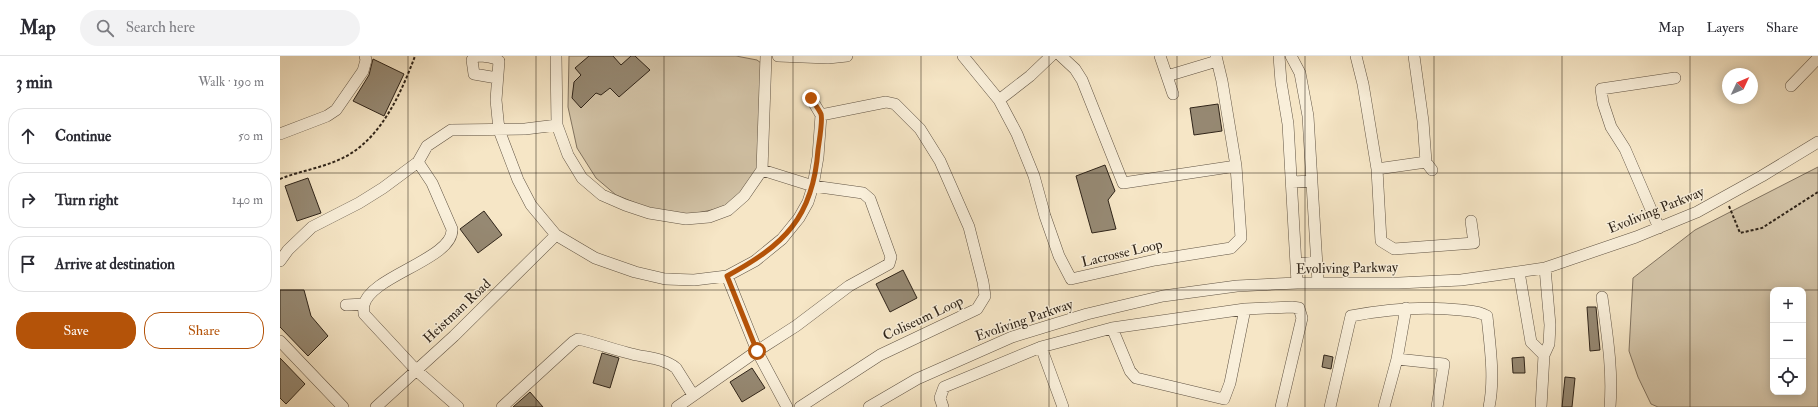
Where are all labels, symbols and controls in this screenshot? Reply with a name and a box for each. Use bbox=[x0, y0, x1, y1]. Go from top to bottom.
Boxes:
search box bbox=[80, 10, 360, 46]
text: Map bbox=[20, 16, 56, 40]
icon: search bbox=[94, 17, 116, 39]
text: Search here bbox=[126, 18, 195, 37]
text: Map bbox=[1658, 19, 1684, 36]
text: Layers bbox=[1706, 19, 1744, 36]
text: Share bbox=[1766, 19, 1798, 36]
north arrow bbox=[1722, 68, 1758, 104]
text: 3 min bbox=[16, 72, 53, 93]
text: Walk · 190 m bbox=[198, 74, 264, 90]
route end bbox=[802, 89, 820, 107]
icon: ahead bbox=[17, 125, 39, 147]
text: Continue bbox=[55, 127, 111, 146]
text: 50 m bbox=[238, 128, 263, 144]
street label: Evoliving Parkway bbox=[1605, 183, 1708, 238]
icon: right bbox=[17, 189, 39, 211]
text: Turn right bbox=[55, 191, 118, 210]
text: 140 m bbox=[232, 192, 263, 208]
street label: Lacrosse Loop bbox=[1080, 235, 1164, 272]
icon: arrive bbox=[17, 253, 39, 275]
text: Arrive at destination bbox=[55, 255, 175, 274]
street label: Evoliving Parkway bbox=[1296, 259, 1399, 278]
street label: Heistman Road bbox=[420, 275, 494, 347]
map controls bbox=[1770, 287, 1806, 395]
button: + bbox=[1770, 287, 1806, 323]
street label: Coliseum Loop bbox=[880, 292, 966, 345]
street label: Evoliving Parkway bbox=[973, 295, 1076, 346]
button: Save bbox=[16, 312, 136, 349]
button: Share bbox=[144, 312, 264, 349]
button: − bbox=[1770, 323, 1806, 359]
route start bbox=[748, 342, 766, 360]
button: locate bbox=[1770, 359, 1806, 395]

